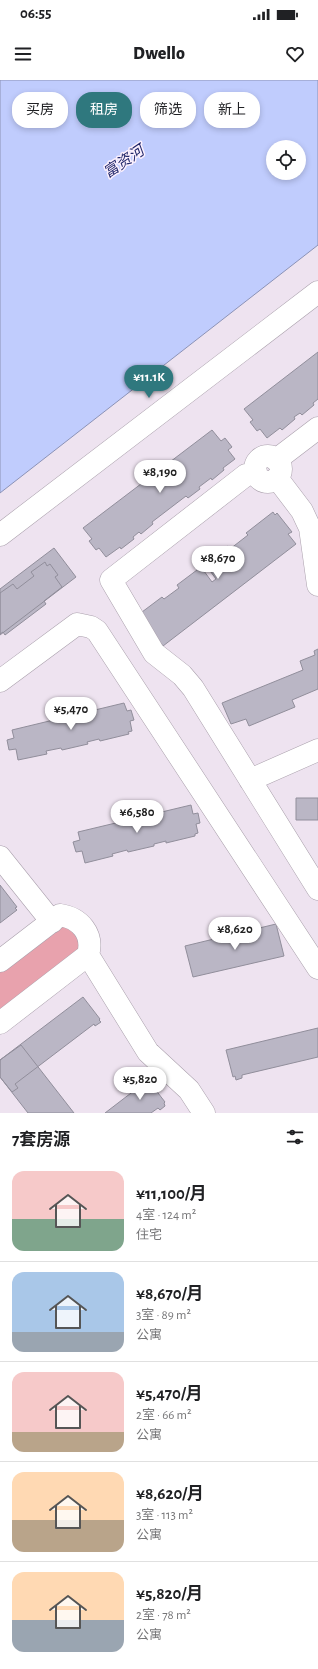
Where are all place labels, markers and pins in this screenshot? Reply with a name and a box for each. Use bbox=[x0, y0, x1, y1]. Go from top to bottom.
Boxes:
pin: ¥11.1K bbox=[116, 365, 182, 399]
pin: ¥8,190 bbox=[127, 460, 193, 494]
pin: ¥8,670 bbox=[185, 546, 251, 580]
pin: ¥5,470 bbox=[38, 697, 104, 731]
pin: ¥6,580 bbox=[104, 800, 170, 834]
pin: ¥8,620 bbox=[202, 917, 268, 951]
pin: ¥5,820 bbox=[107, 1067, 173, 1101]

